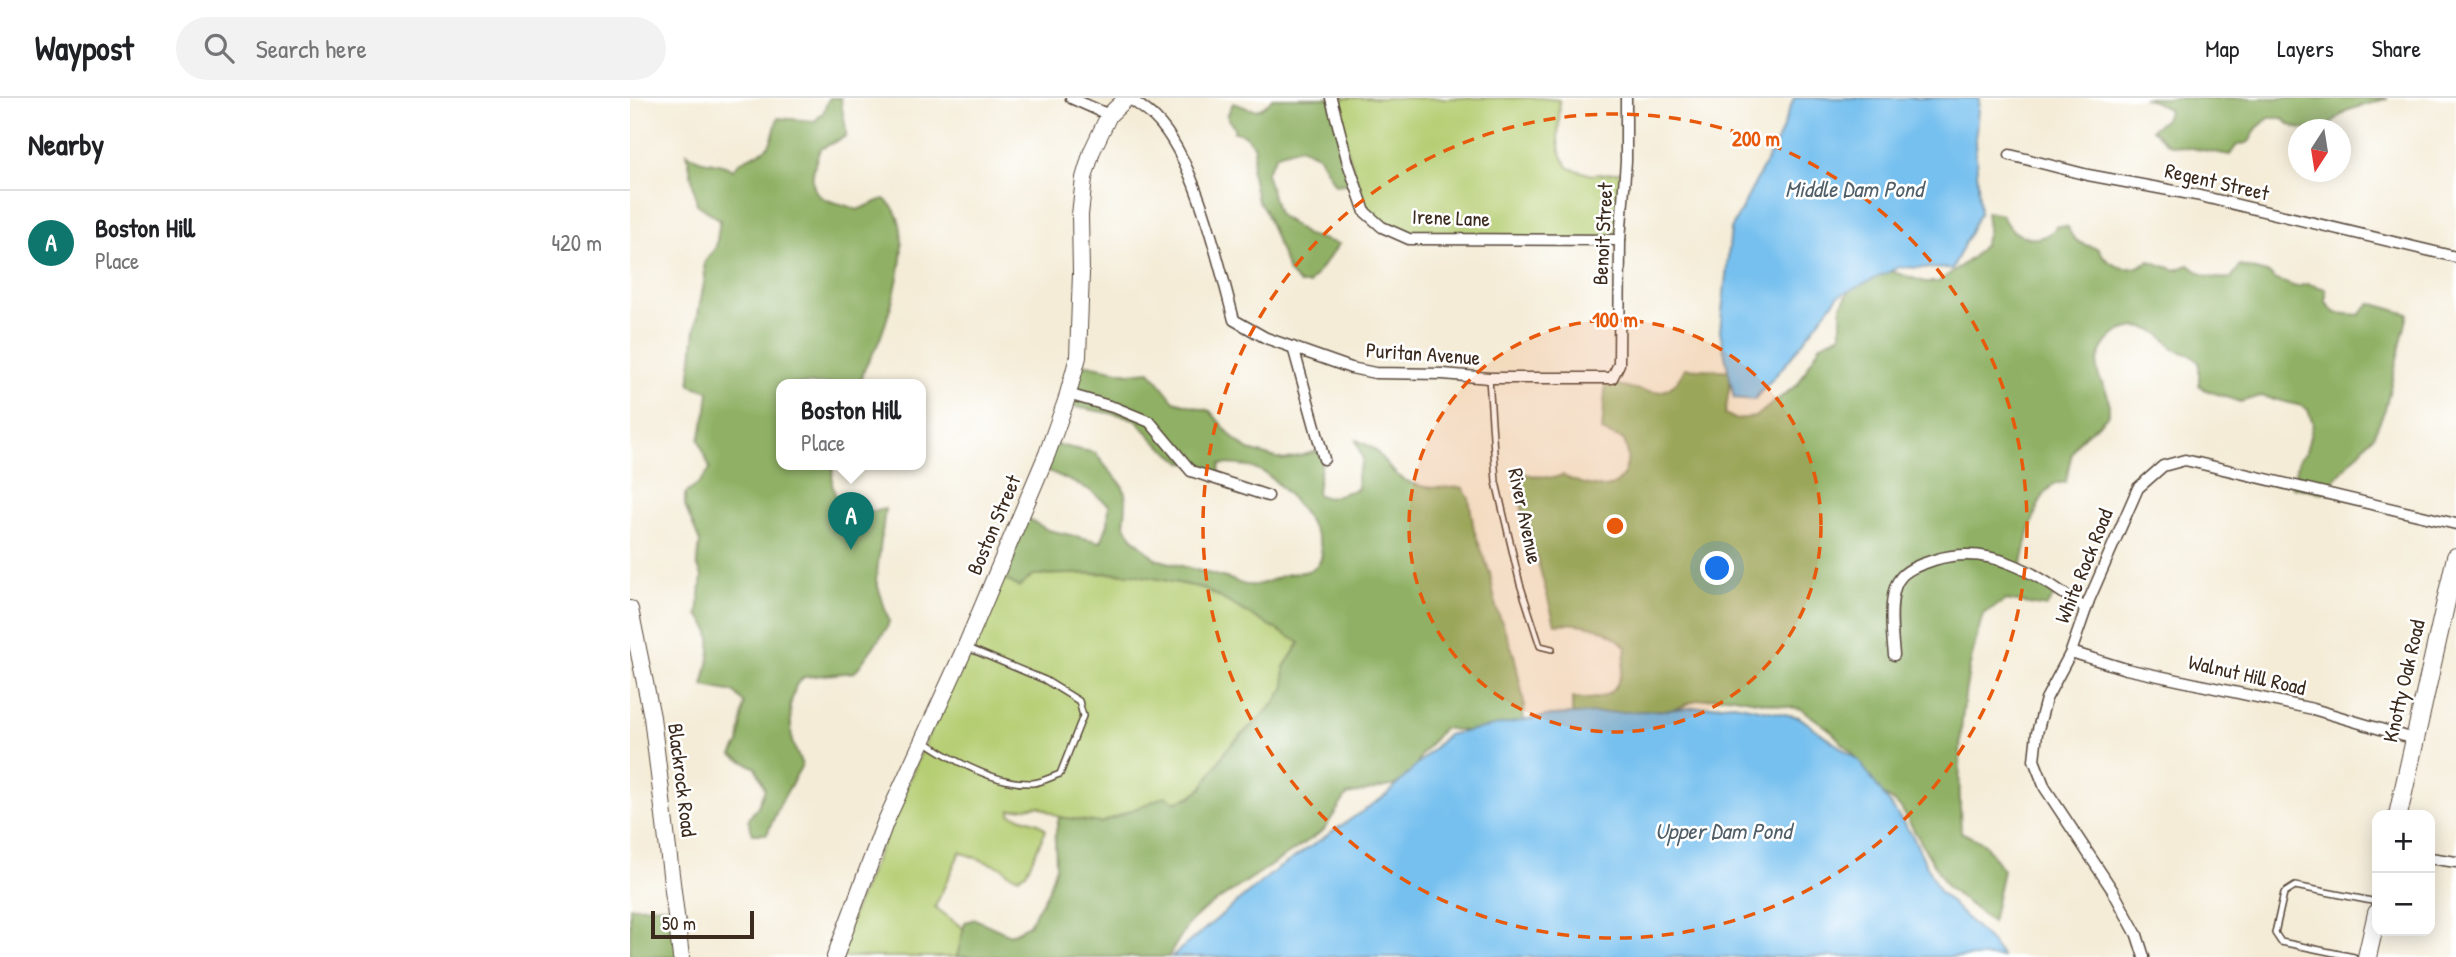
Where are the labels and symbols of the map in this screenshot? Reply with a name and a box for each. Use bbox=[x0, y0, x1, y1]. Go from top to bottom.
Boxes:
north arrow bbox=[2288, 119, 2351, 182]
text: 200 m bbox=[1732, 124, 1780, 153]
street label: Regent Street bbox=[2162, 155, 2273, 208]
water label: Middle Dam Pond bbox=[1785, 173, 1927, 204]
street label: Benoit Street bbox=[1585, 181, 1620, 286]
street label: Irene Lane bbox=[1412, 202, 1490, 233]
text: 100 m bbox=[1592, 305, 1638, 334]
street label: Puritan Avenue bbox=[1365, 335, 1481, 372]
street label: River Avenue bbox=[1501, 465, 1550, 566]
street label: Boston Street bbox=[959, 470, 1028, 579]
pin: A bbox=[828, 492, 874, 550]
street label: White Rock Road bbox=[2047, 504, 2120, 627]
centre of rings bbox=[1603, 514, 1627, 538]
your location bbox=[1700, 551, 1734, 585]
street label: Knotty Oak Road bbox=[2375, 617, 2432, 745]
street label: Walnut Hill Road bbox=[2186, 647, 2309, 702]
street label: Blackrock Road bbox=[661, 722, 704, 838]
water label: Upper Dam Pond bbox=[1655, 815, 1795, 847]
scale bar bbox=[651, 908, 754, 940]

